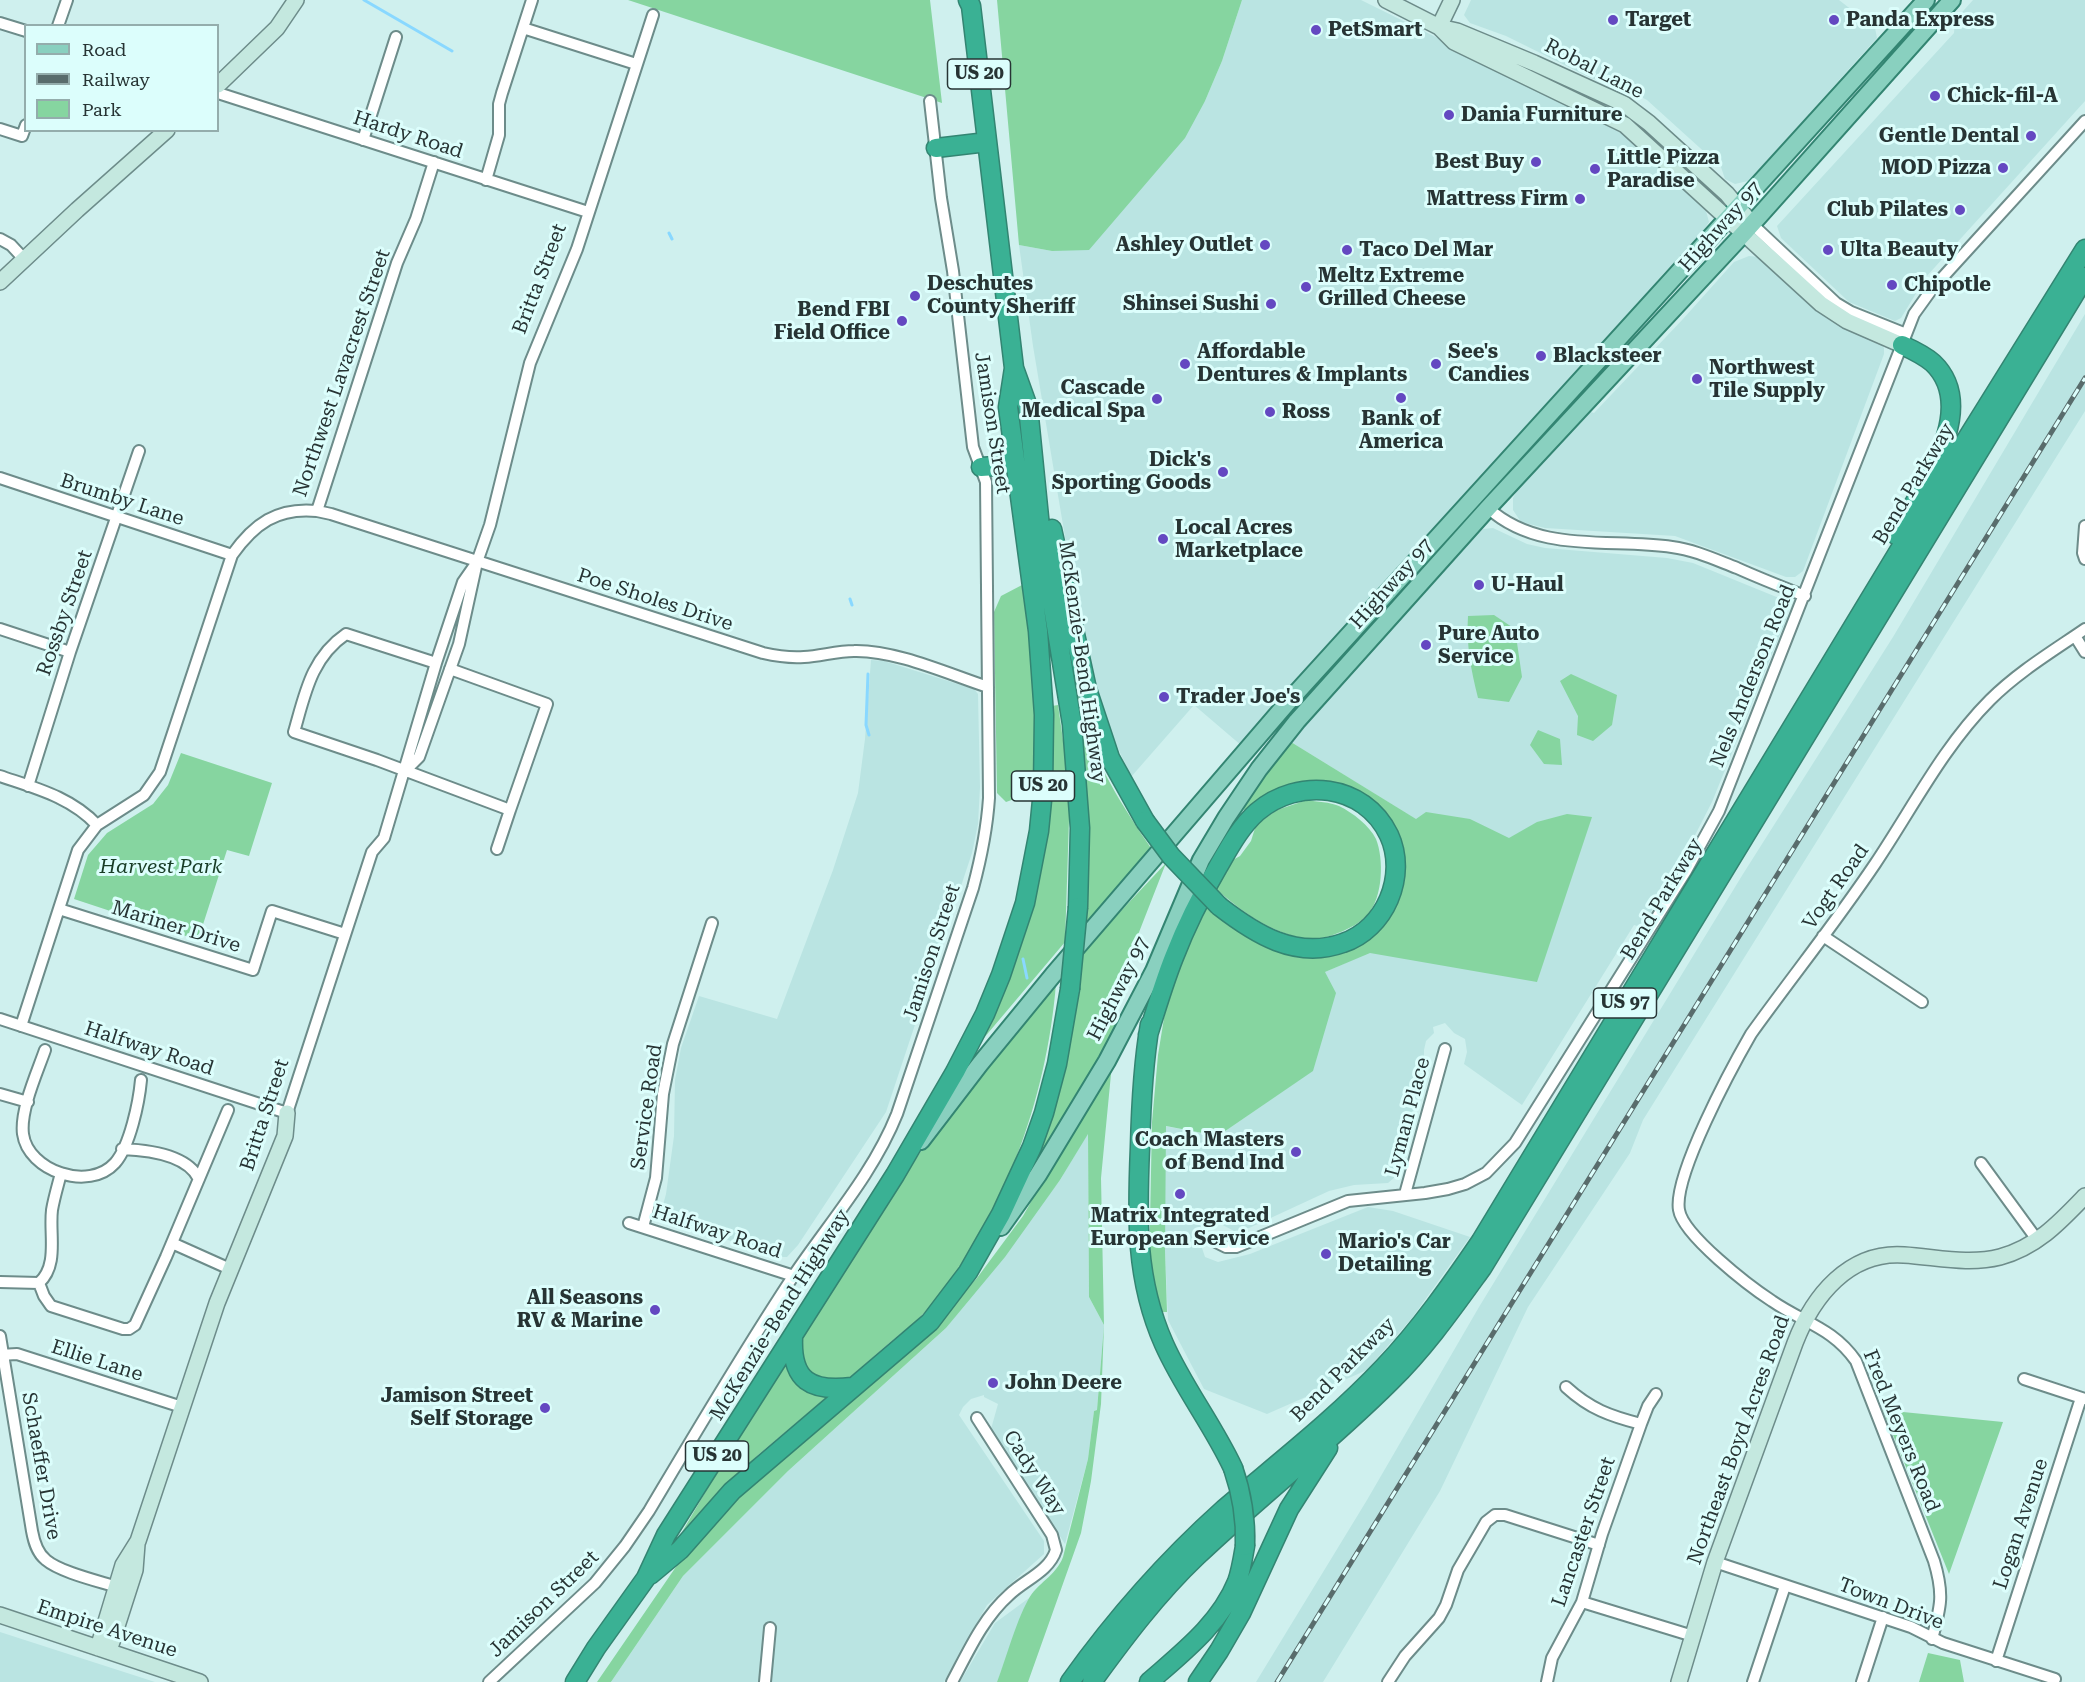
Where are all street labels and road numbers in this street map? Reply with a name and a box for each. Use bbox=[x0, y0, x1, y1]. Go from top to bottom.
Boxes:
street label: Robal Lane bbox=[1540, 34, 1648, 104]
road number: US 20 bbox=[948, 59, 1010, 89]
street label: Hardy Road bbox=[350, 106, 466, 164]
street label: Highway 97 bbox=[1674, 177, 1768, 277]
street label: Britta Street bbox=[508, 220, 572, 338]
street label: Northwest Lavacrest Street bbox=[288, 246, 396, 500]
street label: Jamison Street bbox=[969, 350, 1015, 496]
street label: Bend Parkway bbox=[1868, 419, 1960, 549]
street label: Brumby Lane bbox=[57, 469, 187, 531]
street label: Highway 97 bbox=[1345, 534, 1439, 634]
street label: McKenzie-Bend Highway bbox=[1053, 539, 1111, 785]
street label: Rossby Street bbox=[32, 547, 98, 679]
street label: Poe Sholes Drive bbox=[574, 564, 736, 636]
street label: Nels Anderson Road bbox=[1705, 581, 1801, 771]
road number: US 20 bbox=[1012, 771, 1074, 801]
street label: Bend Parkway bbox=[1616, 834, 1708, 964]
street label: Vogt Road bbox=[1798, 840, 1874, 934]
street label: Jamison Street bbox=[898, 881, 966, 1025]
street label: Mariner Drive bbox=[109, 896, 243, 958]
street label: Highway 97 bbox=[1083, 933, 1155, 1045]
road number: US 97 bbox=[1594, 988, 1656, 1018]
street label: Halfway Road bbox=[81, 1017, 217, 1081]
street label: Service Road bbox=[626, 1043, 668, 1171]
street label: Lyman Place bbox=[1381, 1055, 1435, 1179]
street label: Britta Street bbox=[236, 1056, 294, 1174]
street label: Halfway Road bbox=[649, 1200, 785, 1264]
street label: McKenzie-Bend Highway bbox=[705, 1205, 855, 1425]
street label: Northeast Boyd Acres Road bbox=[1683, 1312, 1795, 1568]
street label: Bend Parkway bbox=[1286, 1313, 1400, 1427]
street label: Ellie Lane bbox=[48, 1335, 146, 1387]
street label: Fred Meyers Road bbox=[1858, 1346, 1944, 1516]
street label: Schaeffer Drive bbox=[16, 1390, 66, 1542]
street label: Cady Way bbox=[998, 1426, 1070, 1520]
road number: US 20 bbox=[686, 1441, 748, 1471]
street label: Lancaster Street bbox=[1547, 1454, 1621, 1610]
street label: Logan Avenue bbox=[1989, 1456, 2053, 1592]
street label: Jamison Street bbox=[484, 1546, 604, 1662]
street label: Town Drive bbox=[1835, 1573, 1947, 1635]
street label: Empire Avenue bbox=[34, 1595, 180, 1663]

